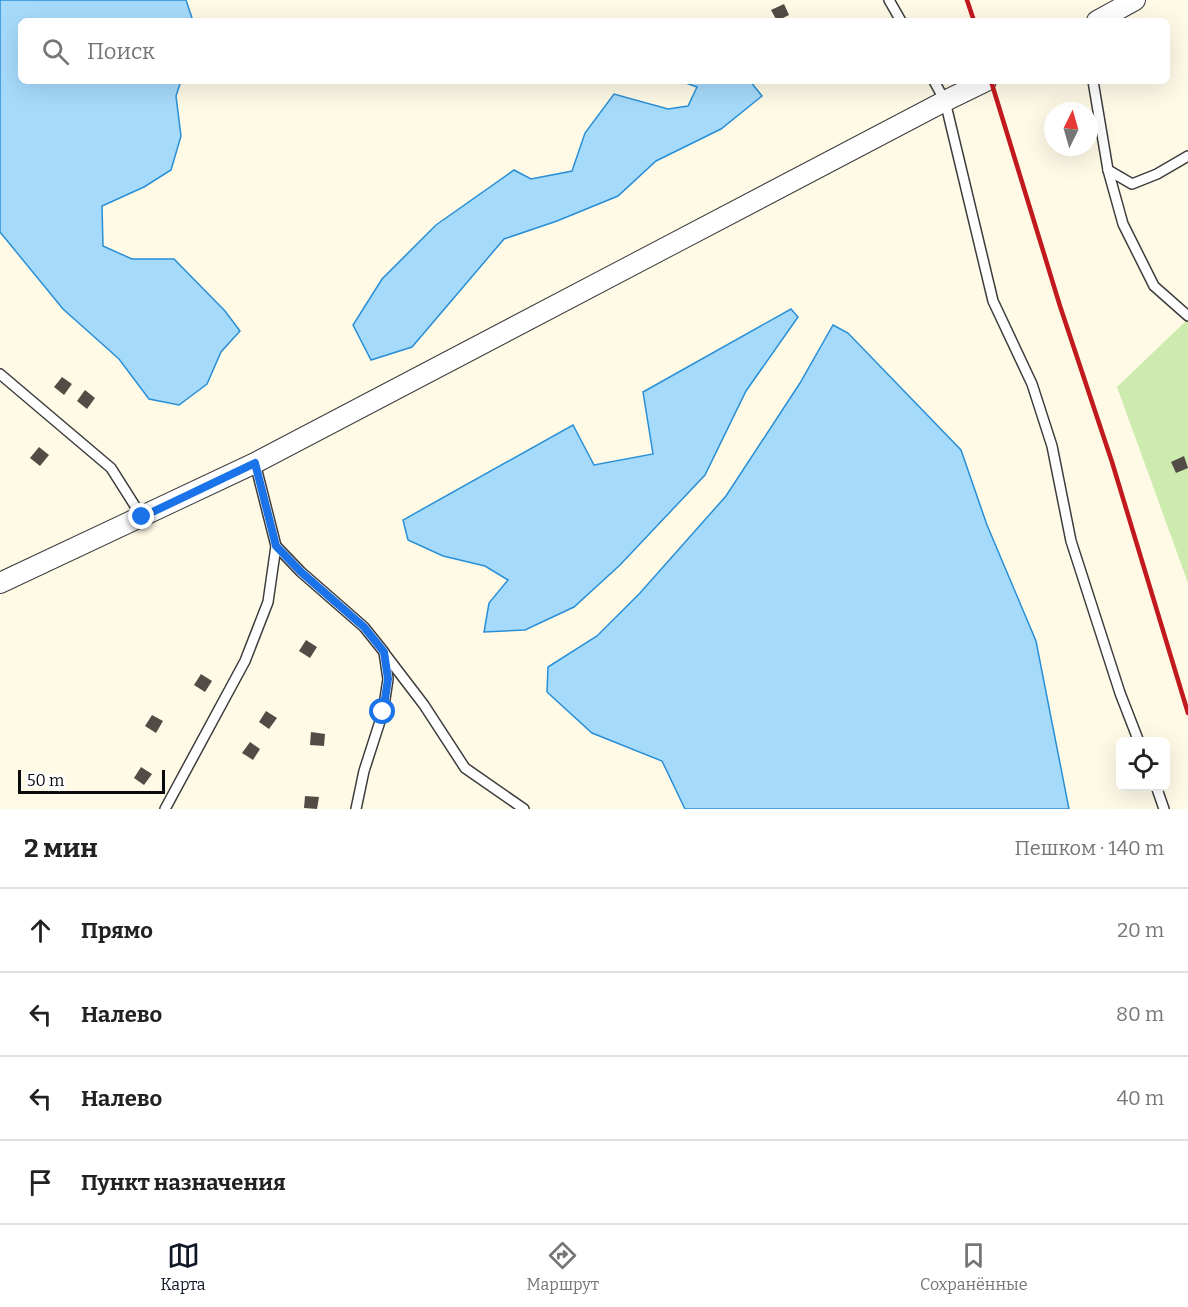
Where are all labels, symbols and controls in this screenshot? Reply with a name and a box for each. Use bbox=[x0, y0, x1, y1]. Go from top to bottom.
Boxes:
search box bbox=[18, 18, 1170, 84]
icon: search bbox=[39, 35, 72, 68]
text: Поиск bbox=[87, 38, 155, 65]
north arrow bbox=[1044, 102, 1098, 156]
route end bbox=[128, 503, 154, 529]
route start bbox=[369, 698, 395, 724]
map controls bbox=[1116, 737, 1170, 791]
button: locate bbox=[1116, 737, 1170, 791]
scale bar bbox=[18, 767, 165, 794]
text: 50 m bbox=[27, 771, 64, 790]
text: 2 мин bbox=[24, 833, 98, 864]
text: Пешком · 140 m bbox=[1015, 836, 1164, 860]
icon: ahead bbox=[24, 914, 57, 947]
text: Прямо bbox=[81, 917, 153, 944]
text: 20 m bbox=[1117, 918, 1164, 942]
icon: left bbox=[24, 998, 57, 1031]
text: Налево bbox=[81, 1001, 162, 1028]
text: 80 m bbox=[1116, 1002, 1164, 1026]
icon: left bbox=[24, 1082, 57, 1115]
text: Налево bbox=[81, 1085, 162, 1112]
text: 40 m bbox=[1116, 1086, 1164, 1110]
icon: arrive bbox=[24, 1166, 57, 1199]
text: Пункт назначения bbox=[81, 1169, 286, 1196]
tab: Карта bbox=[160, 1239, 206, 1294]
tab: Маршрут bbox=[527, 1239, 599, 1294]
tab: Сохранённые bbox=[920, 1239, 1028, 1294]

